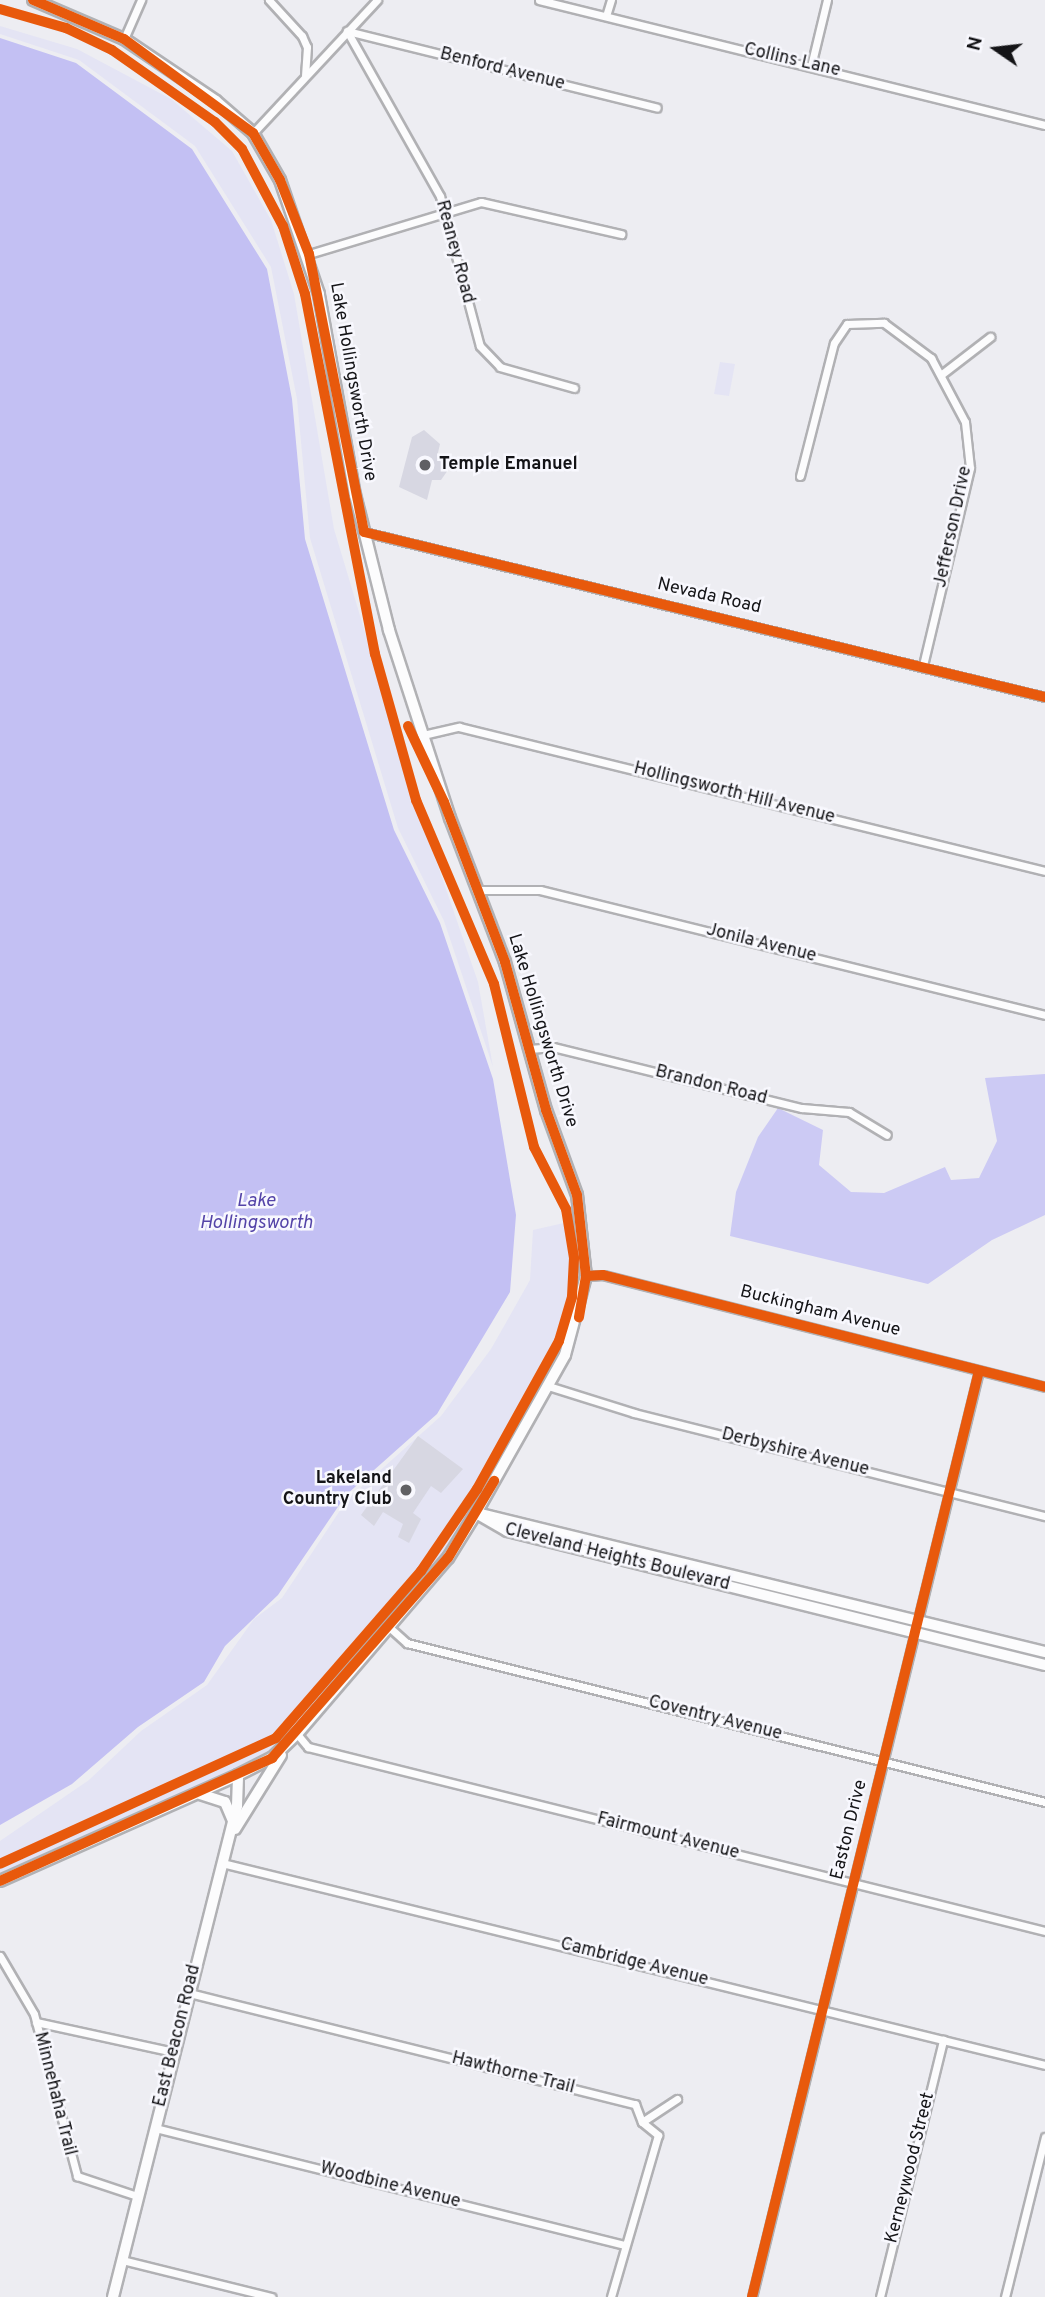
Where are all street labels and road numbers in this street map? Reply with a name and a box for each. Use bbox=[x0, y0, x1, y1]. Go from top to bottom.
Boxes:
street label: Collins Lane bbox=[742, 39, 842, 83]
street label: Benford Avenue bbox=[437, 44, 567, 96]
street label: Reaney Road bbox=[430, 198, 478, 306]
street label: Lake Hollingsworth Drive bbox=[324, 281, 380, 483]
street label: Jefferson Drive bbox=[931, 464, 977, 590]
street label: Nevada Road bbox=[655, 575, 763, 619]
street label: Hollingsworth Hill Avenue bbox=[631, 758, 837, 830]
street label: Jonila Avenue bbox=[704, 920, 818, 968]
street label: Lake Hollingsworth Drive bbox=[502, 932, 582, 1130]
street label: Brandon Road bbox=[653, 1062, 769, 1110]
street label: Buckingham Avenue bbox=[737, 1282, 903, 1342]
street label: Derbyshire Avenue bbox=[719, 1424, 871, 1482]
street label: Cleveland Heights Boulevard bbox=[502, 1520, 732, 1596]
street label: Coventry Avenue bbox=[646, 1692, 784, 1746]
street label: Easton Drive bbox=[827, 1778, 873, 1882]
street label: Fairmount Avenue bbox=[594, 1809, 742, 1865]
street label: Cambridge Avenue bbox=[557, 1934, 711, 1992]
street label: East Beacon Road bbox=[150, 1963, 206, 2109]
street label: Minnehaha Trail bbox=[28, 2030, 80, 2158]
street label: Hawthorne Trail bbox=[449, 2048, 577, 2100]
street label: Kerneywood Street bbox=[882, 2090, 940, 2246]
street label: Woodbine Avenue bbox=[317, 2158, 463, 2214]

